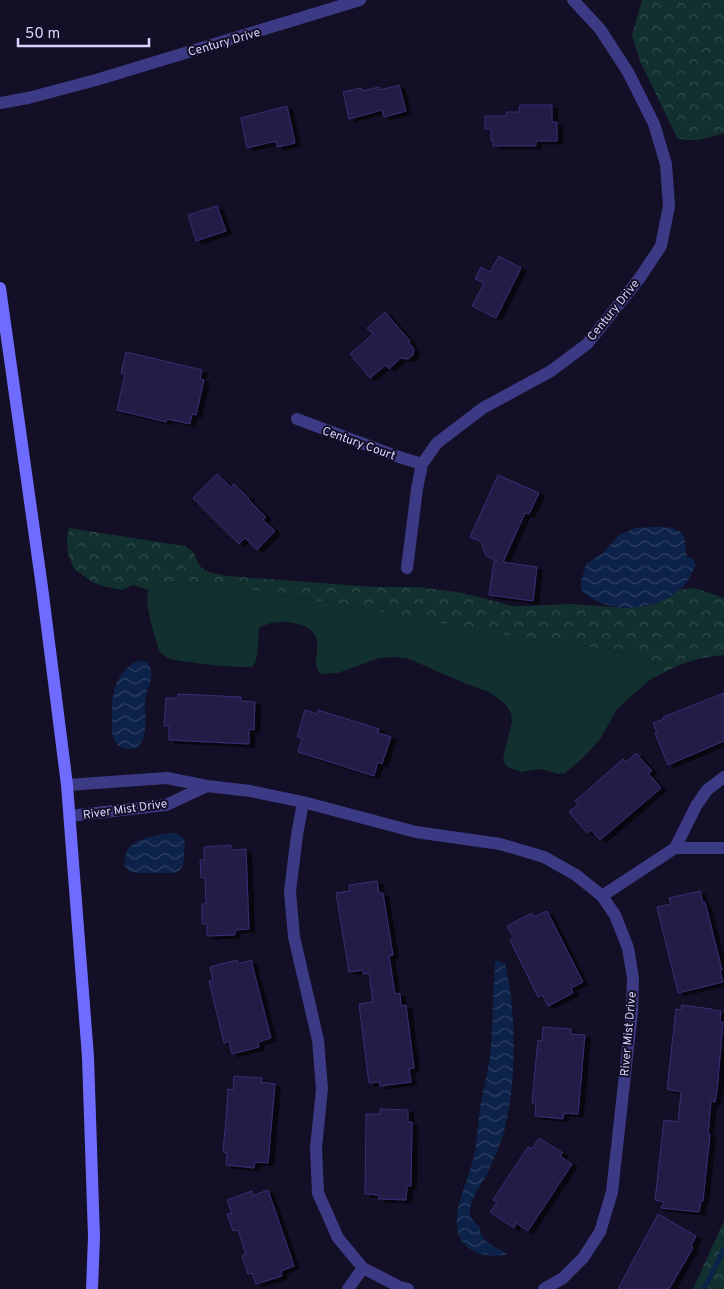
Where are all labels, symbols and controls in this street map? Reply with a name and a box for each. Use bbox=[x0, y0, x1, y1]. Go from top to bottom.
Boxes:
scale bar bbox=[18, 15, 149, 47]
text: 50 m bbox=[25, 25, 60, 44]
street label: Century Drive bbox=[186, 25, 262, 61]
street label: Century Drive bbox=[584, 277, 643, 345]
street label: Century Court bbox=[320, 423, 397, 465]
street label: River Mist Drive bbox=[82, 796, 168, 824]
street label: River Mist Drive bbox=[617, 991, 641, 1077]

